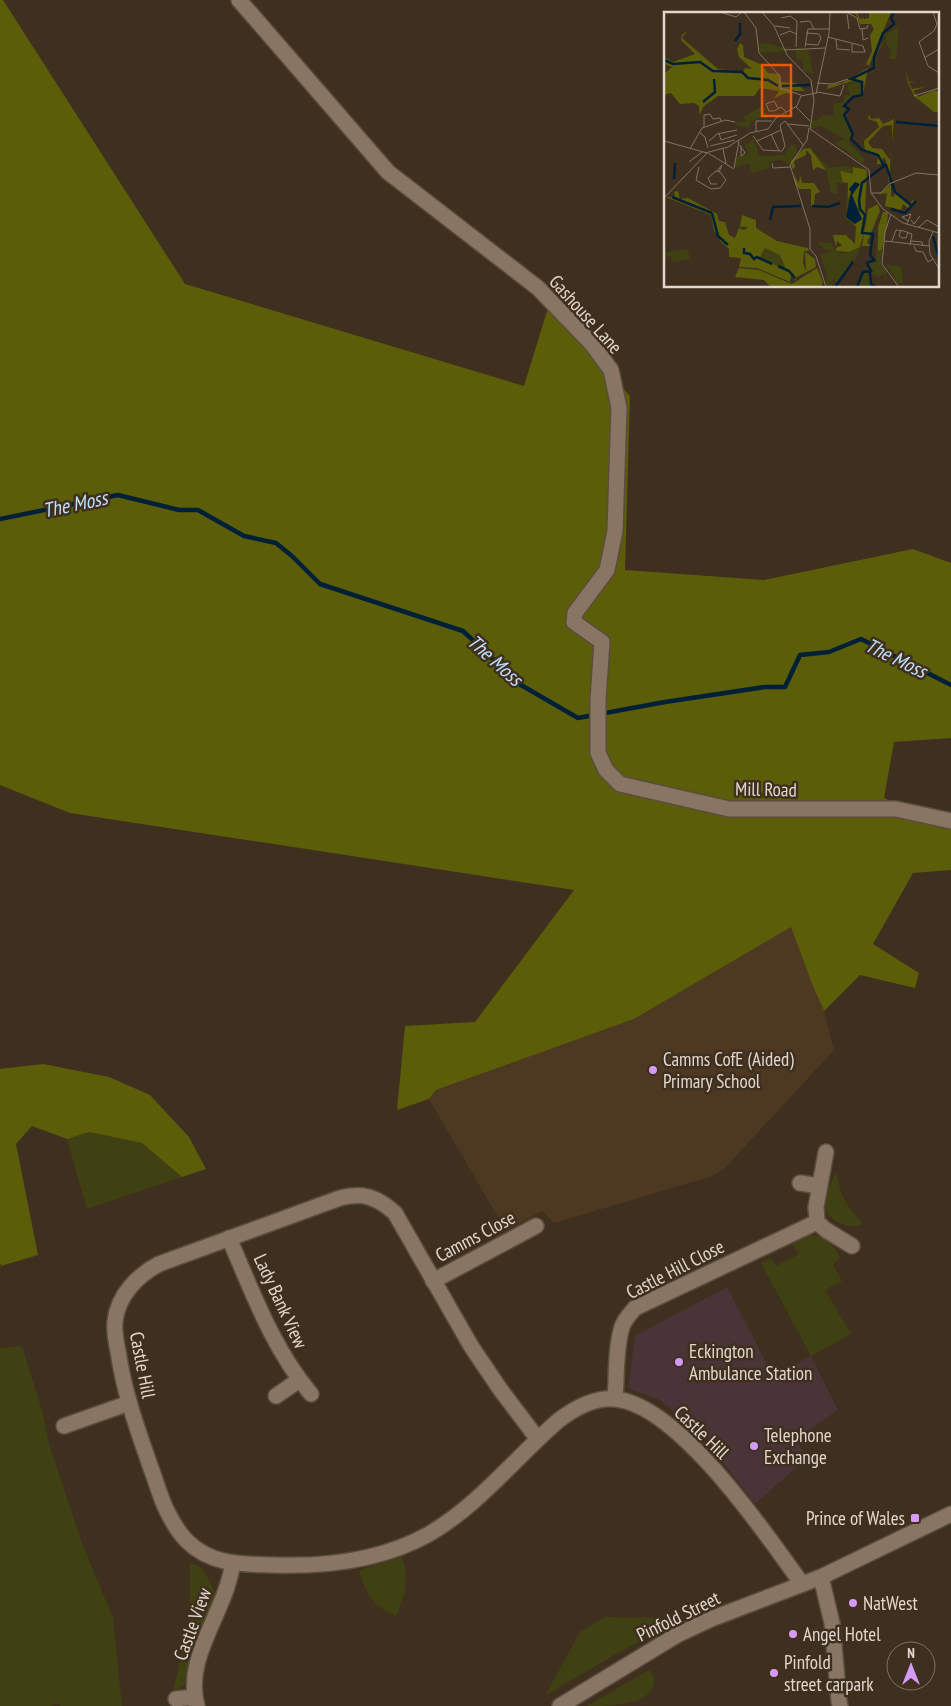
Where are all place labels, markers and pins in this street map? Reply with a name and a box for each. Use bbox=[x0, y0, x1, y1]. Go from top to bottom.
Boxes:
place label: Camms CofE (Aided) Primary School bbox=[663, 1047, 794, 1093]
marker: Camms CofE (Aided) Primary School bbox=[647, 1064, 659, 1076]
place label: Eckington Ambulance Station bbox=[689, 1339, 812, 1385]
marker: Eckington Ambulance Station bbox=[673, 1356, 685, 1368]
place label: Telephone Exchange bbox=[764, 1423, 832, 1469]
marker: Telephone Exchange bbox=[748, 1440, 760, 1452]
place label: Prince of Wales bbox=[806, 1506, 905, 1530]
marker: Prince of Wales bbox=[909, 1512, 921, 1524]
place label: NatWest bbox=[863, 1591, 918, 1615]
marker: NatWest bbox=[847, 1597, 859, 1609]
place label: Angel Hotel bbox=[803, 1622, 881, 1646]
marker: Angel Hotel bbox=[787, 1628, 799, 1640]
place label: Pinfold street carpark bbox=[784, 1650, 874, 1696]
marker: Pinfold street carpark bbox=[768, 1667, 780, 1679]

